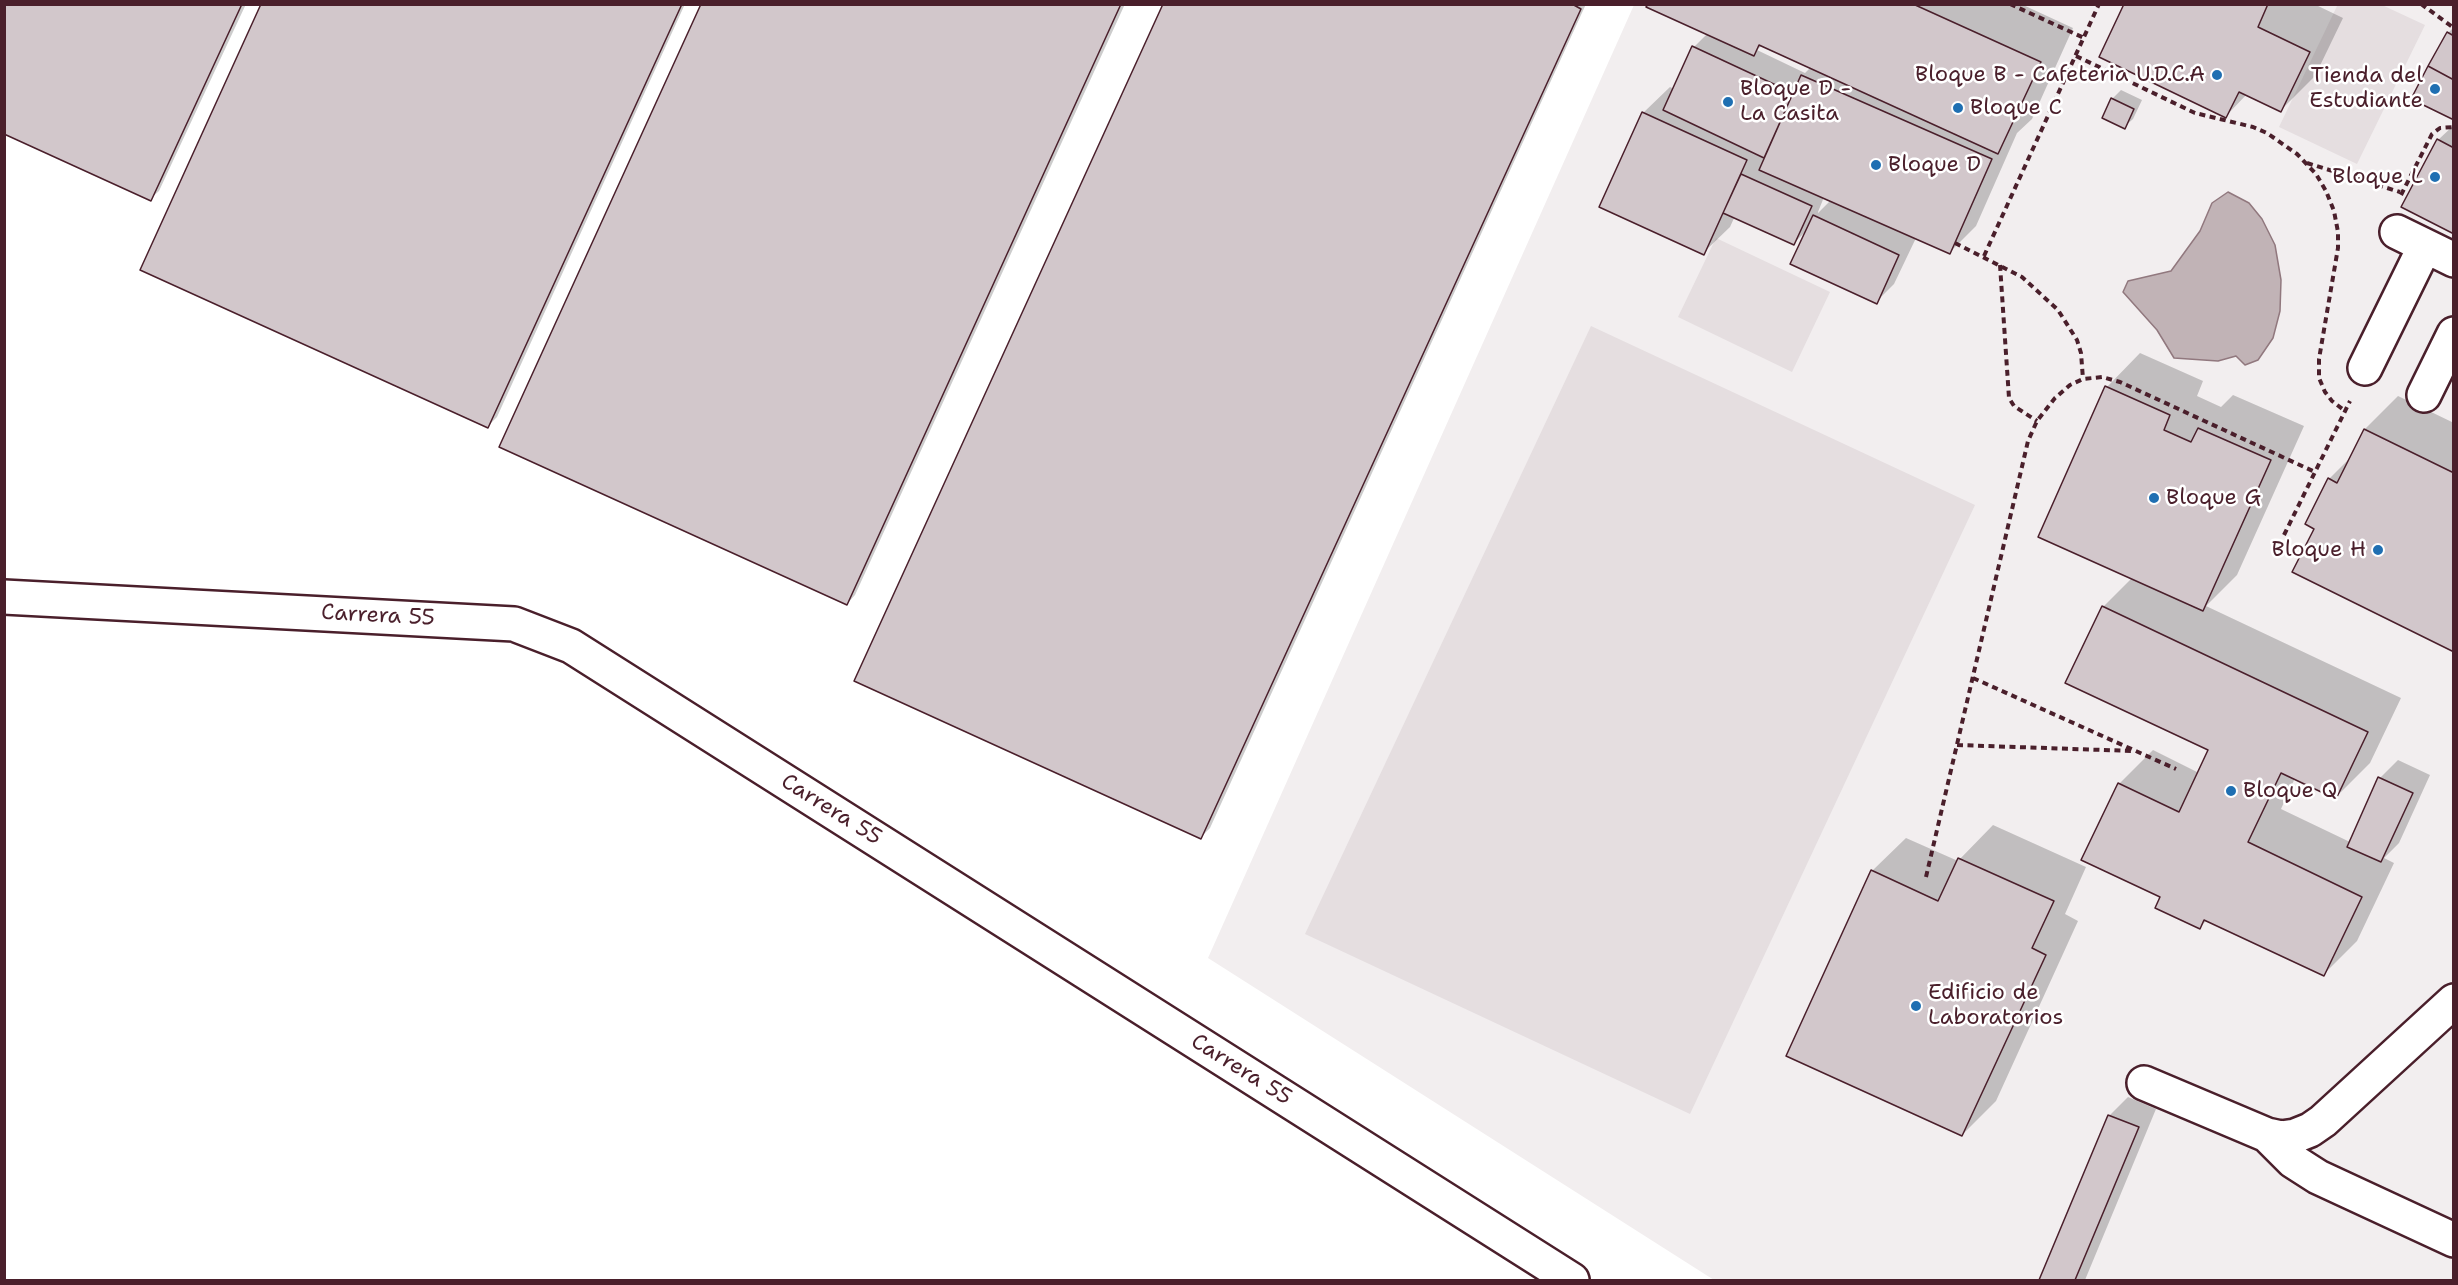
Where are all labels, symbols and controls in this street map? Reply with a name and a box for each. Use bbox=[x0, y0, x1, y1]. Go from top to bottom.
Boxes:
place label: Bloque B - Cafeteria U.D.C.A bbox=[1915, 62, 2205, 88]
place label: Tienda del Estudiante bbox=[2309, 63, 2423, 114]
marker: Bloque B - Cafeteria U.D.C.A bbox=[2210, 68, 2224, 82]
place label: Bloque D - La Casita bbox=[1740, 76, 1851, 128]
marker: Tienda del Estudiante bbox=[2428, 82, 2442, 96]
marker: Bloque D - La Casita bbox=[1721, 95, 1735, 109]
place label: Bloque C bbox=[1970, 95, 2062, 121]
marker: Bloque C bbox=[1951, 101, 1965, 115]
place label: Bloque D bbox=[1888, 152, 1981, 178]
marker: Bloque D bbox=[1869, 158, 1883, 172]
place label: Bloque L bbox=[2332, 164, 2423, 190]
marker: Bloque L bbox=[2428, 170, 2442, 184]
place label: Bloque G bbox=[2166, 485, 2261, 511]
marker: Bloque G bbox=[2147, 491, 2161, 505]
place label: Bloque H bbox=[2271, 537, 2366, 563]
marker: Bloque H bbox=[2371, 543, 2385, 557]
street label: Carrera 55 bbox=[320, 600, 436, 632]
street label: Carrera 55 bbox=[776, 769, 886, 851]
place label: Bloque Q bbox=[2243, 778, 2337, 804]
marker: Bloque Q bbox=[2224, 784, 2238, 798]
place label: Edificio de Laboratorios bbox=[1928, 980, 2063, 1032]
marker: Edificio de Laboratorios bbox=[1909, 999, 1923, 1013]
street label: Carrera 55 bbox=[1186, 1029, 1296, 1111]

